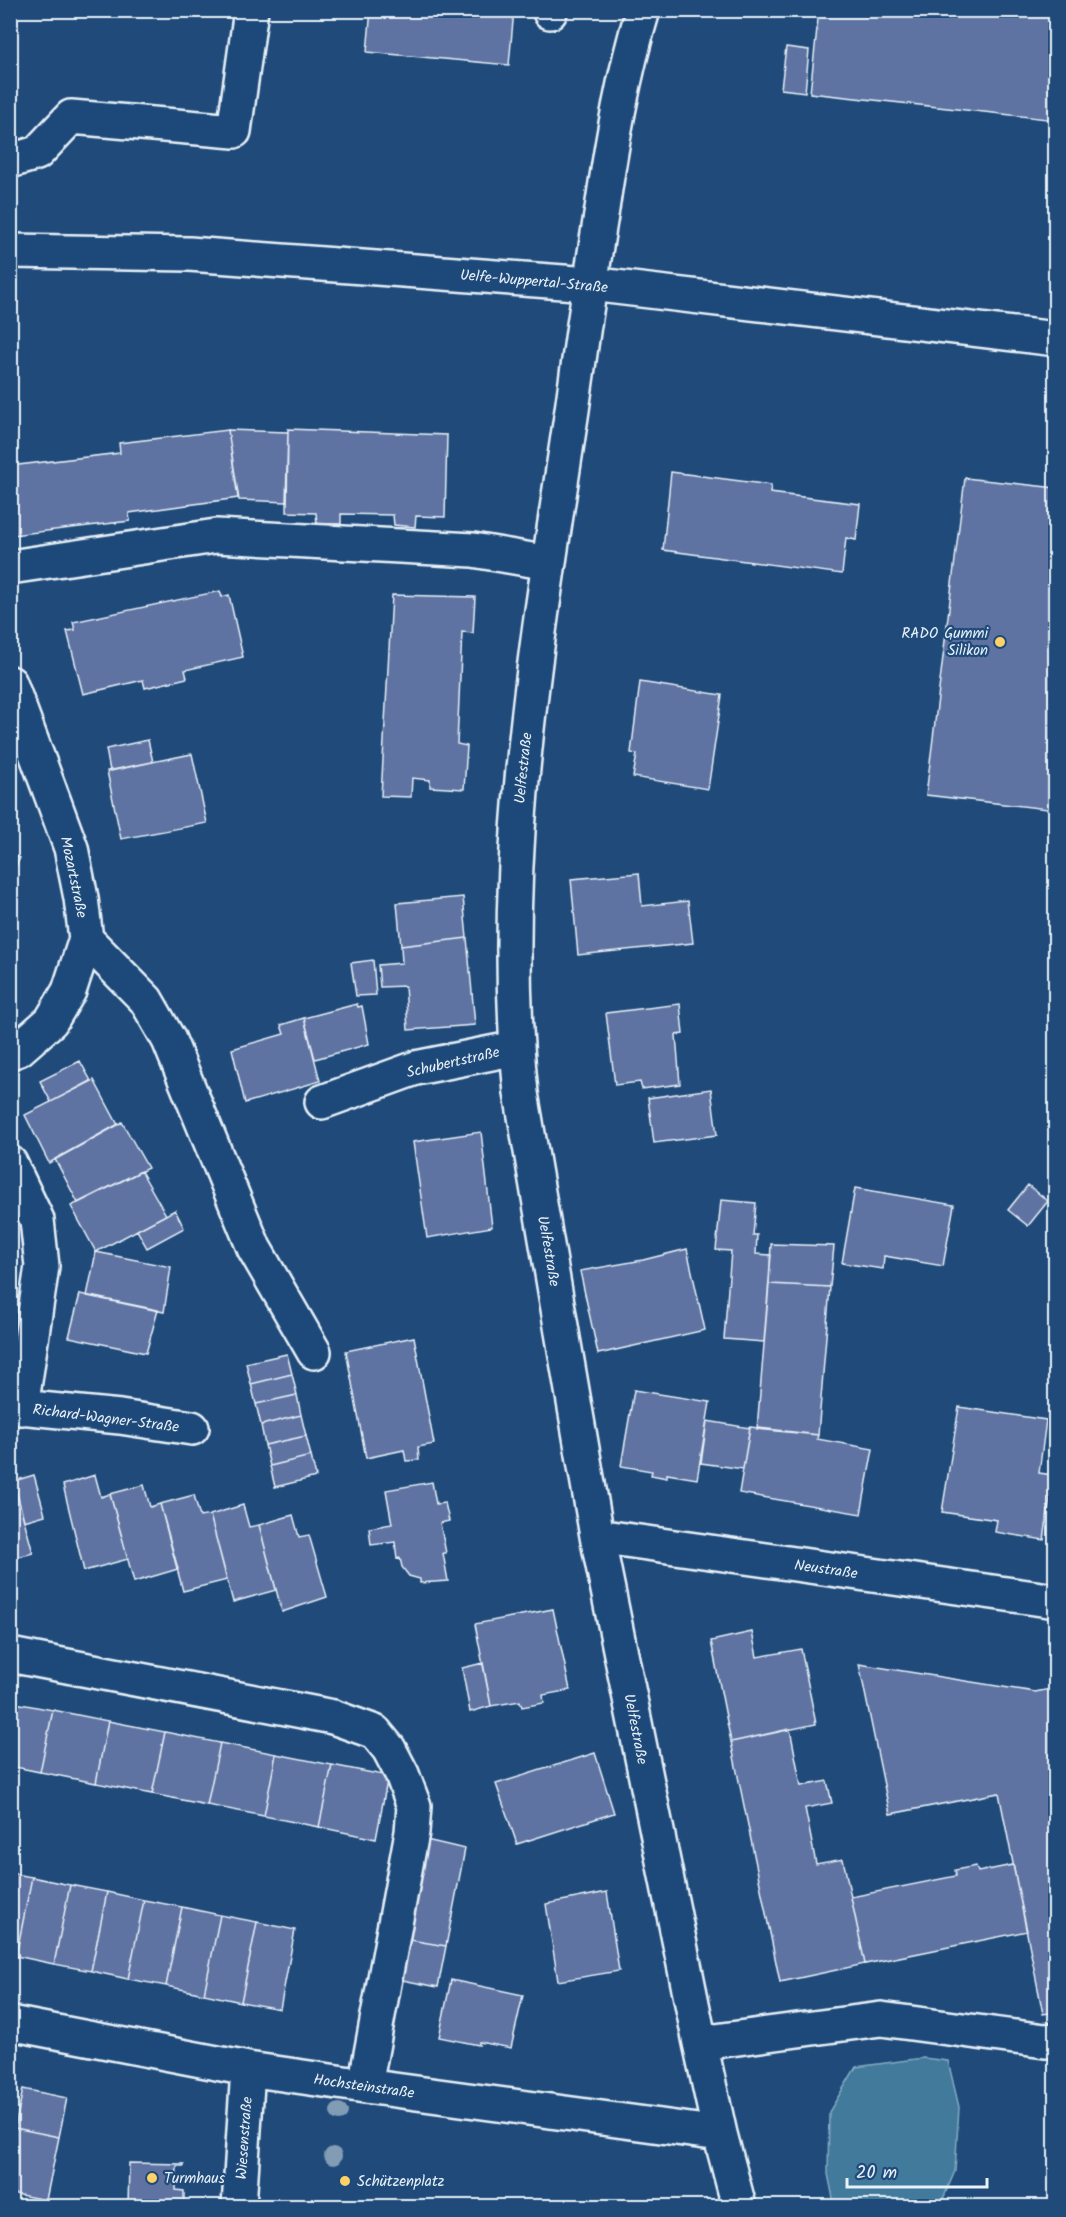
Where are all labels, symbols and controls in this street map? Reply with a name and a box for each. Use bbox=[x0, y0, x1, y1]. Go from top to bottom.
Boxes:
street label: Uelfe-Wuppertal-Straße bbox=[459, 264, 609, 300]
place label: RADO Gummi Silikon bbox=[901, 622, 989, 663]
marker: RADO Gummi Silikon bbox=[993, 635, 1007, 649]
street label: Uelfestraße bbox=[508, 731, 540, 805]
street label: Mozartstraße bbox=[53, 834, 93, 920]
street label: Schubertstraße bbox=[404, 1041, 502, 1085]
street label: Uelfestraße bbox=[530, 1214, 566, 1289]
street label: Richard-Wagner-Straße bbox=[31, 1398, 181, 1440]
street label: Neustraße bbox=[793, 1554, 859, 1586]
street label: Uelfestraße bbox=[616, 1692, 654, 1767]
street label: Hochsteinstraße bbox=[312, 2068, 416, 2106]
street label: Wiesenstraße bbox=[230, 2096, 260, 2180]
scale bar bbox=[847, 2151, 986, 2189]
text: 20 m bbox=[856, 2159, 897, 2188]
place label: Turmhaus bbox=[164, 2167, 225, 2191]
place label: Schützenplatz bbox=[357, 2170, 445, 2194]
marker: Turmhaus bbox=[145, 2171, 159, 2185]
marker: Schützenplatz bbox=[338, 2174, 352, 2188]

